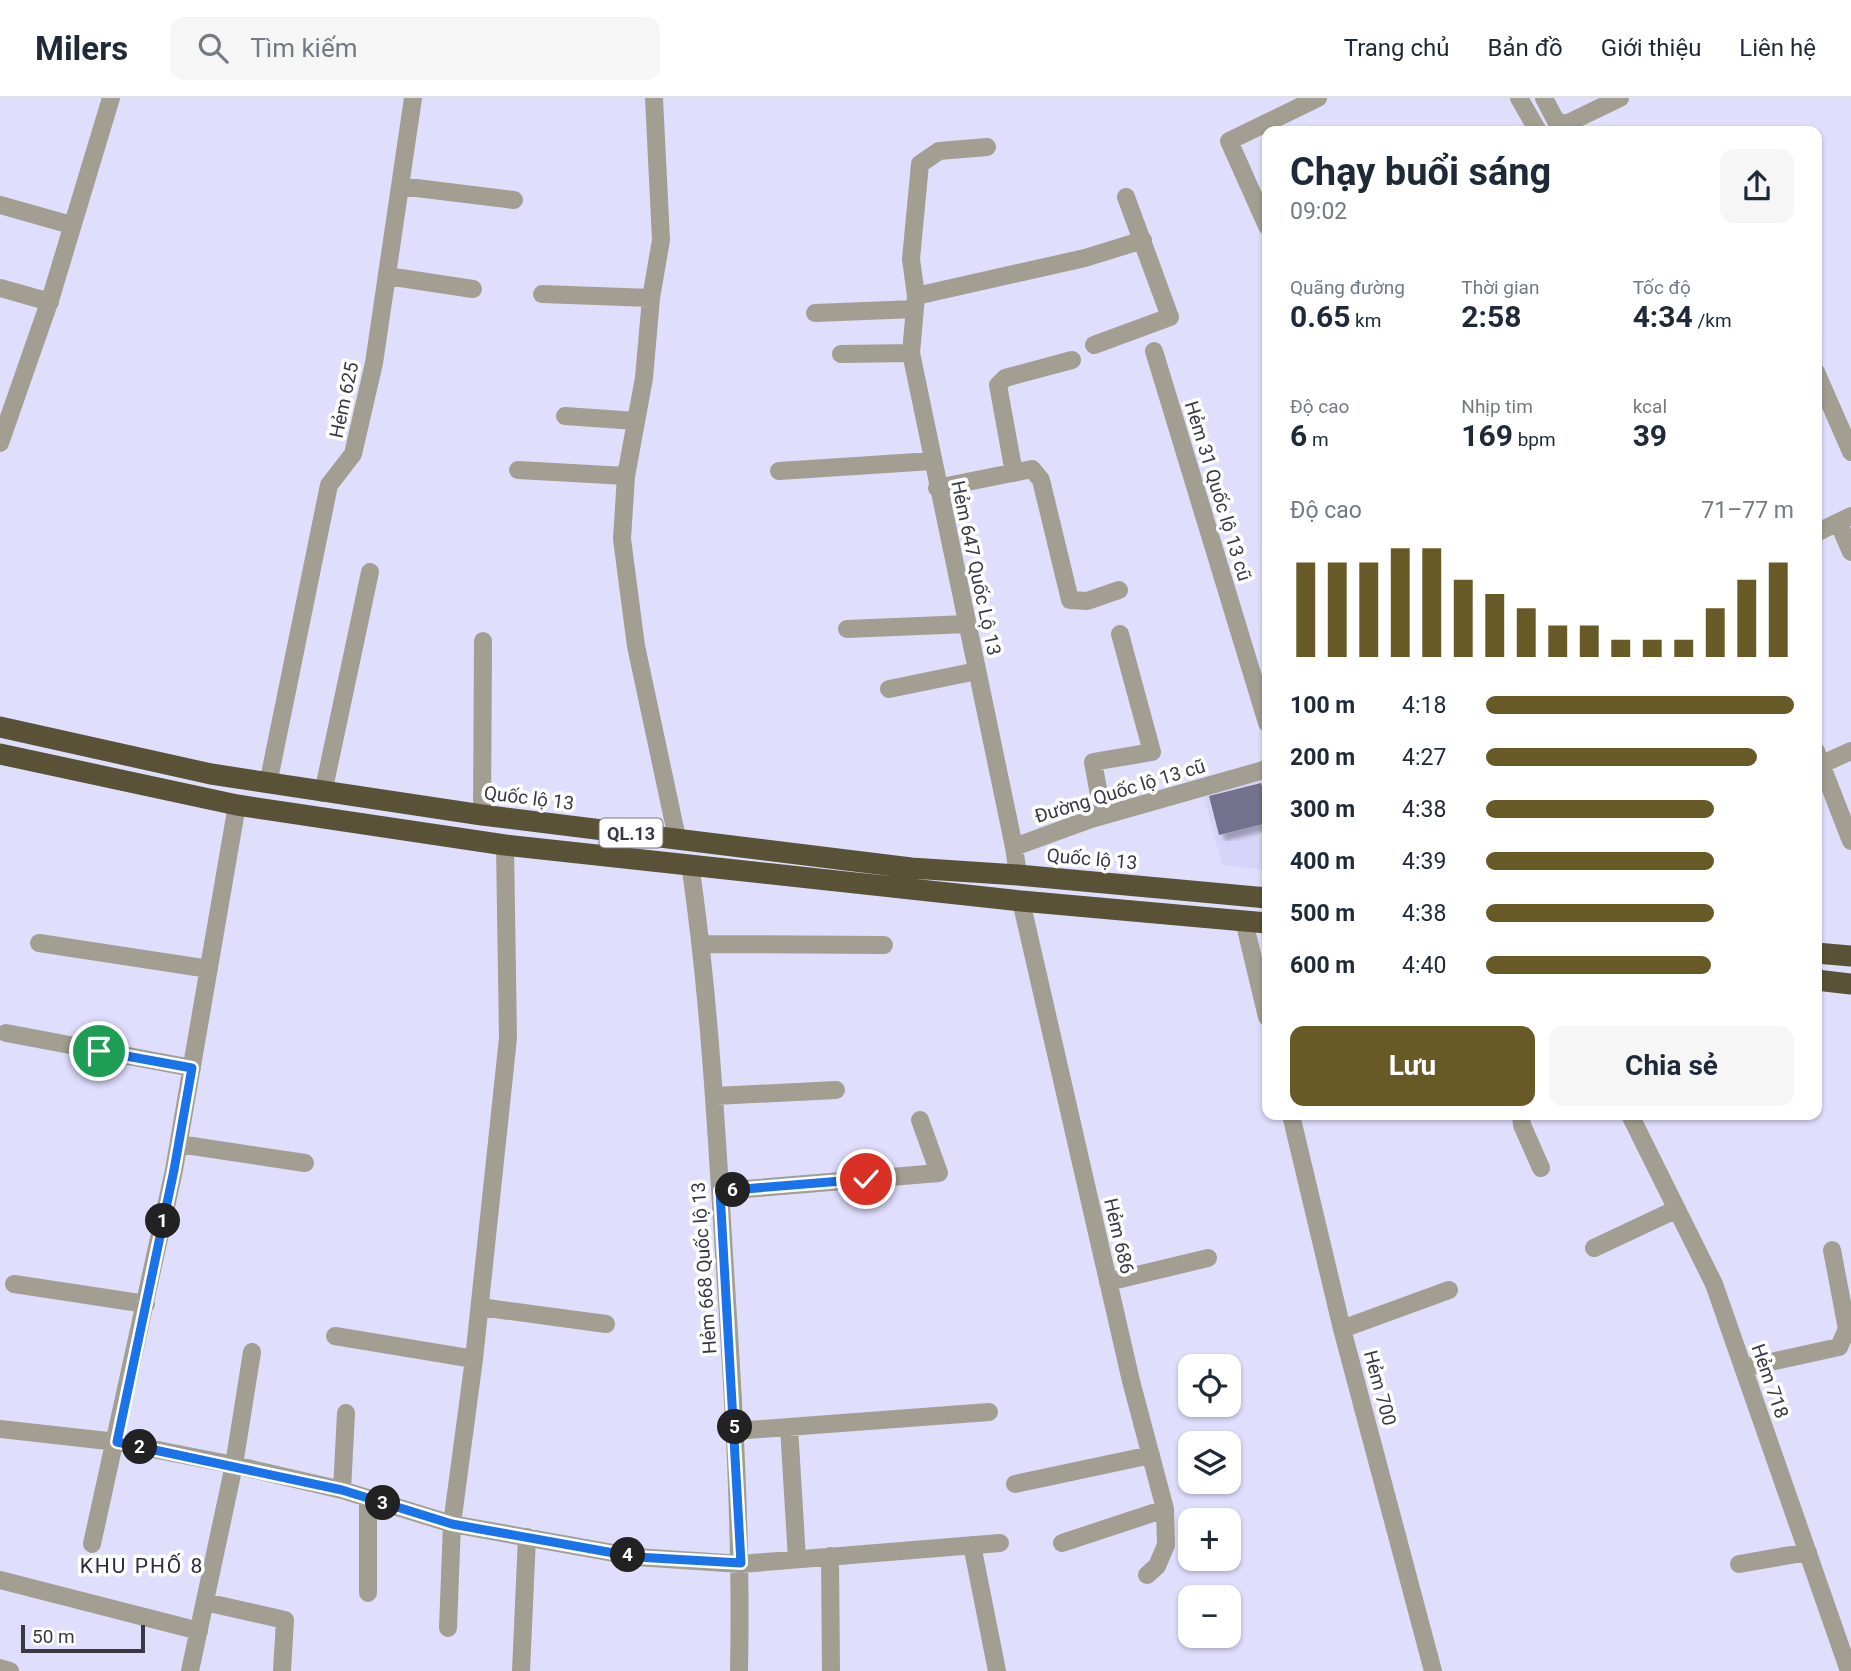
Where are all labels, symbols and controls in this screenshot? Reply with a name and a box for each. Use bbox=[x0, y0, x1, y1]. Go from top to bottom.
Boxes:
search box bbox=[170, 17, 660, 80]
text: Milers bbox=[35, 29, 128, 68]
icon: search bbox=[194, 29, 232, 67]
text: Tìm kiếm bbox=[250, 33, 358, 63]
text: Trang chủ bbox=[1344, 34, 1450, 62]
text: Bản đồ bbox=[1488, 34, 1563, 62]
text: Giới thiệu bbox=[1601, 34, 1701, 62]
text: Liên hệ bbox=[1739, 34, 1816, 62]
button: share bbox=[1720, 149, 1794, 223]
text: Chạy buổi sáng bbox=[1290, 150, 1551, 194]
text: 09:02 bbox=[1290, 198, 1347, 225]
text: Quãng đường bbox=[1290, 276, 1405, 299]
text: Thời gian bbox=[1461, 276, 1539, 299]
text: Tốc độ bbox=[1633, 276, 1691, 299]
text: 0.65 bbox=[1290, 299, 1350, 334]
text: 2:58 bbox=[1461, 299, 1521, 334]
text: 4:34 bbox=[1633, 299, 1693, 334]
text: km bbox=[1350, 309, 1381, 332]
text: /km bbox=[1693, 309, 1732, 332]
street label: Hẻm 625 bbox=[325, 360, 363, 440]
text: Độ cao bbox=[1290, 395, 1349, 418]
text: Nhịp tim bbox=[1461, 395, 1533, 418]
text: kcal bbox=[1633, 395, 1667, 418]
street label: Hẻm 31 Quốc lộ 13 cũ bbox=[1180, 398, 1256, 584]
text: 6 bbox=[1290, 418, 1307, 453]
text: 169 bbox=[1461, 418, 1513, 453]
text: 39 bbox=[1633, 418, 1667, 453]
text: m bbox=[1307, 428, 1329, 451]
text: bpm bbox=[1513, 428, 1556, 451]
street label: Hẻm 647 Quốc Lộ 13 bbox=[946, 479, 1006, 657]
text: Độ cao bbox=[1290, 497, 1362, 524]
text: 71–77 m bbox=[1701, 497, 1794, 524]
text: 100 m bbox=[1290, 692, 1355, 719]
text: 4:18 bbox=[1402, 692, 1446, 719]
text: 200 m bbox=[1290, 744, 1355, 771]
text: 4:27 bbox=[1402, 744, 1446, 771]
street label: Đường Quốc lộ 13 cũ bbox=[1032, 754, 1208, 828]
street label: Quốc lộ 13 bbox=[483, 781, 575, 815]
text: 300 m bbox=[1290, 796, 1355, 823]
text: 4:38 bbox=[1402, 796, 1446, 823]
road number: QL.13 bbox=[600, 818, 662, 848]
street label: Quốc lộ 13 bbox=[1046, 844, 1138, 874]
text: 400 m bbox=[1290, 848, 1355, 875]
text: 4:39 bbox=[1402, 848, 1446, 875]
text: 500 m bbox=[1290, 900, 1355, 927]
text: 4:38 bbox=[1402, 900, 1446, 927]
text: 600 m bbox=[1290, 952, 1355, 979]
text: 4:40 bbox=[1402, 952, 1446, 979]
pin bbox=[69, 1021, 129, 1081]
button: Lưu bbox=[1290, 1026, 1535, 1106]
button: Chia sẻ bbox=[1549, 1026, 1794, 1106]
icon: arrive bbox=[80, 1032, 118, 1070]
pin bbox=[836, 1149, 896, 1209]
icon: check bbox=[847, 1160, 885, 1198]
pin: 6 bbox=[716, 1172, 750, 1208]
text: 6 bbox=[727, 1178, 738, 1201]
street label: Hẻm 668 Quốc lộ 13 bbox=[687, 1181, 721, 1355]
street label: Hẻm 686 bbox=[1099, 1196, 1139, 1276]
pin: 1 bbox=[146, 1204, 180, 1238]
text: 1 bbox=[157, 1209, 168, 1232]
street label: Hẻm 718 bbox=[1747, 1341, 1793, 1421]
street label: Hẻm 700 bbox=[1359, 1348, 1401, 1428]
map controls bbox=[1178, 1354, 1241, 1648]
button: locate bbox=[1178, 1354, 1241, 1417]
pin: 5 bbox=[718, 1410, 752, 1444]
text: 5 bbox=[729, 1415, 740, 1438]
pin: 2 bbox=[122, 1430, 158, 1464]
button: layers bbox=[1178, 1431, 1241, 1494]
text: 2 bbox=[134, 1435, 145, 1458]
pin: 3 bbox=[366, 1486, 400, 1520]
text: 3 bbox=[377, 1491, 388, 1514]
button: + bbox=[1178, 1508, 1241, 1571]
pin: 4 bbox=[610, 1538, 646, 1572]
text: 4 bbox=[622, 1543, 633, 1566]
district label: KHU PHỐ 8 bbox=[80, 1553, 204, 1578]
button: − bbox=[1178, 1585, 1241, 1648]
scale bar bbox=[21, 1622, 145, 1654]
text: 50 m bbox=[32, 1625, 75, 1648]

